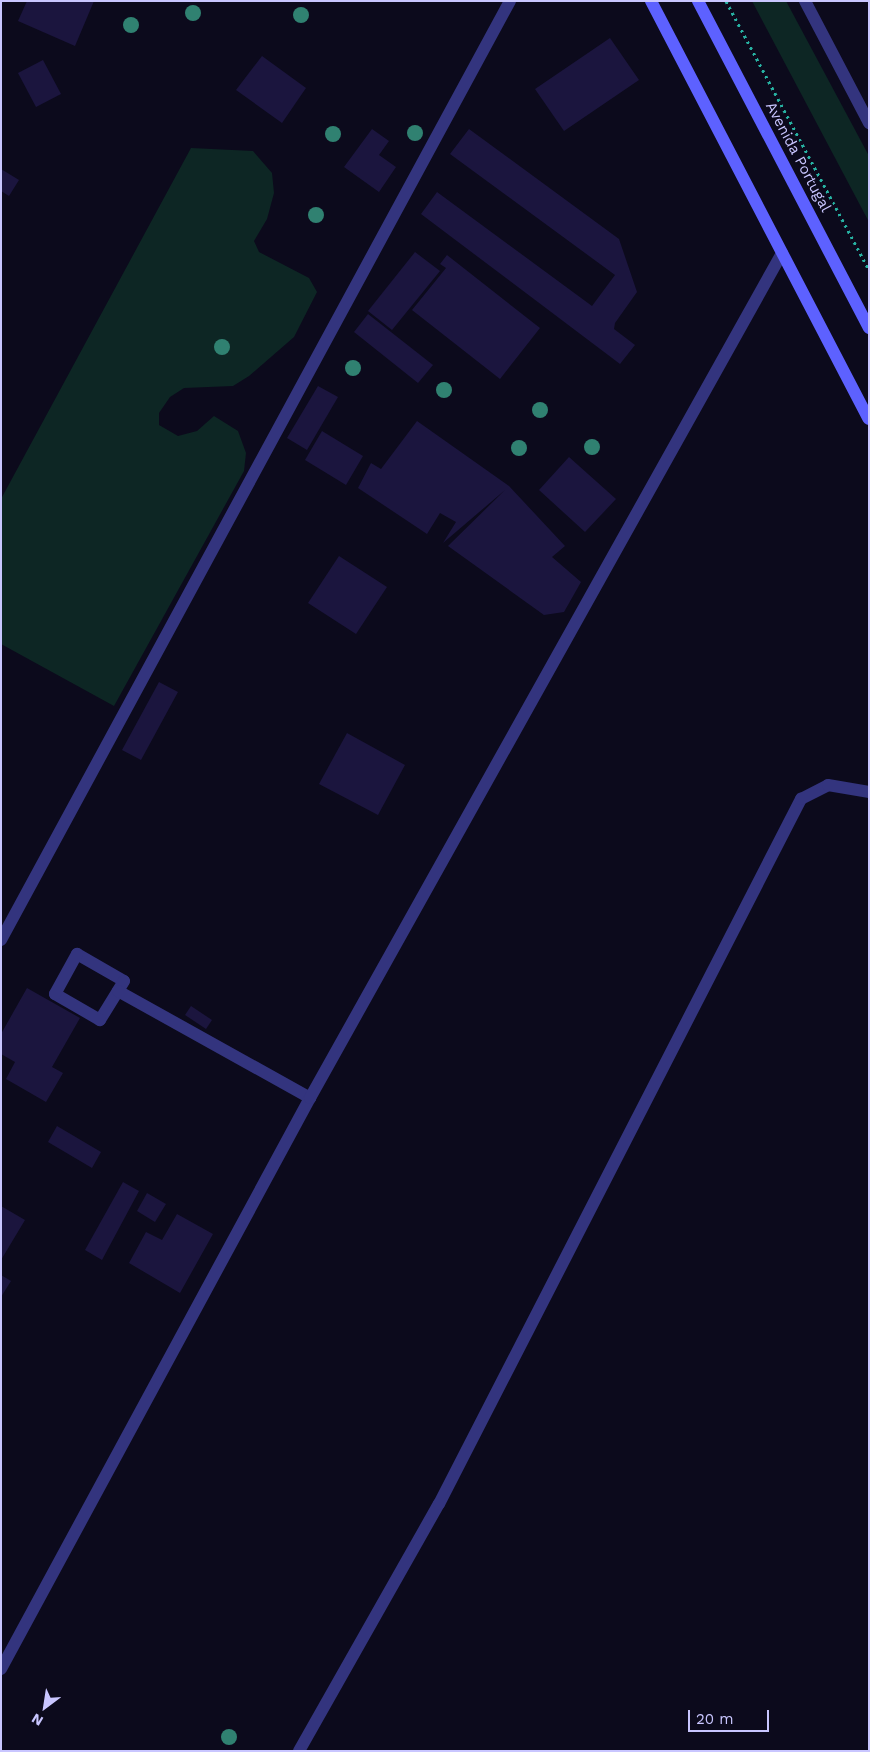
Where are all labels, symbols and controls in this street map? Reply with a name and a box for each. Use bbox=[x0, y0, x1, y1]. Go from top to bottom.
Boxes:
street label: Avenida Portugal bbox=[761, 99, 835, 215]
north arrow bbox=[20, 1682, 70, 1732]
scale bar bbox=[690, 1700, 771, 1732]
text: N bbox=[29, 1710, 46, 1729]
text: 20 m bbox=[696, 1710, 734, 1728]

